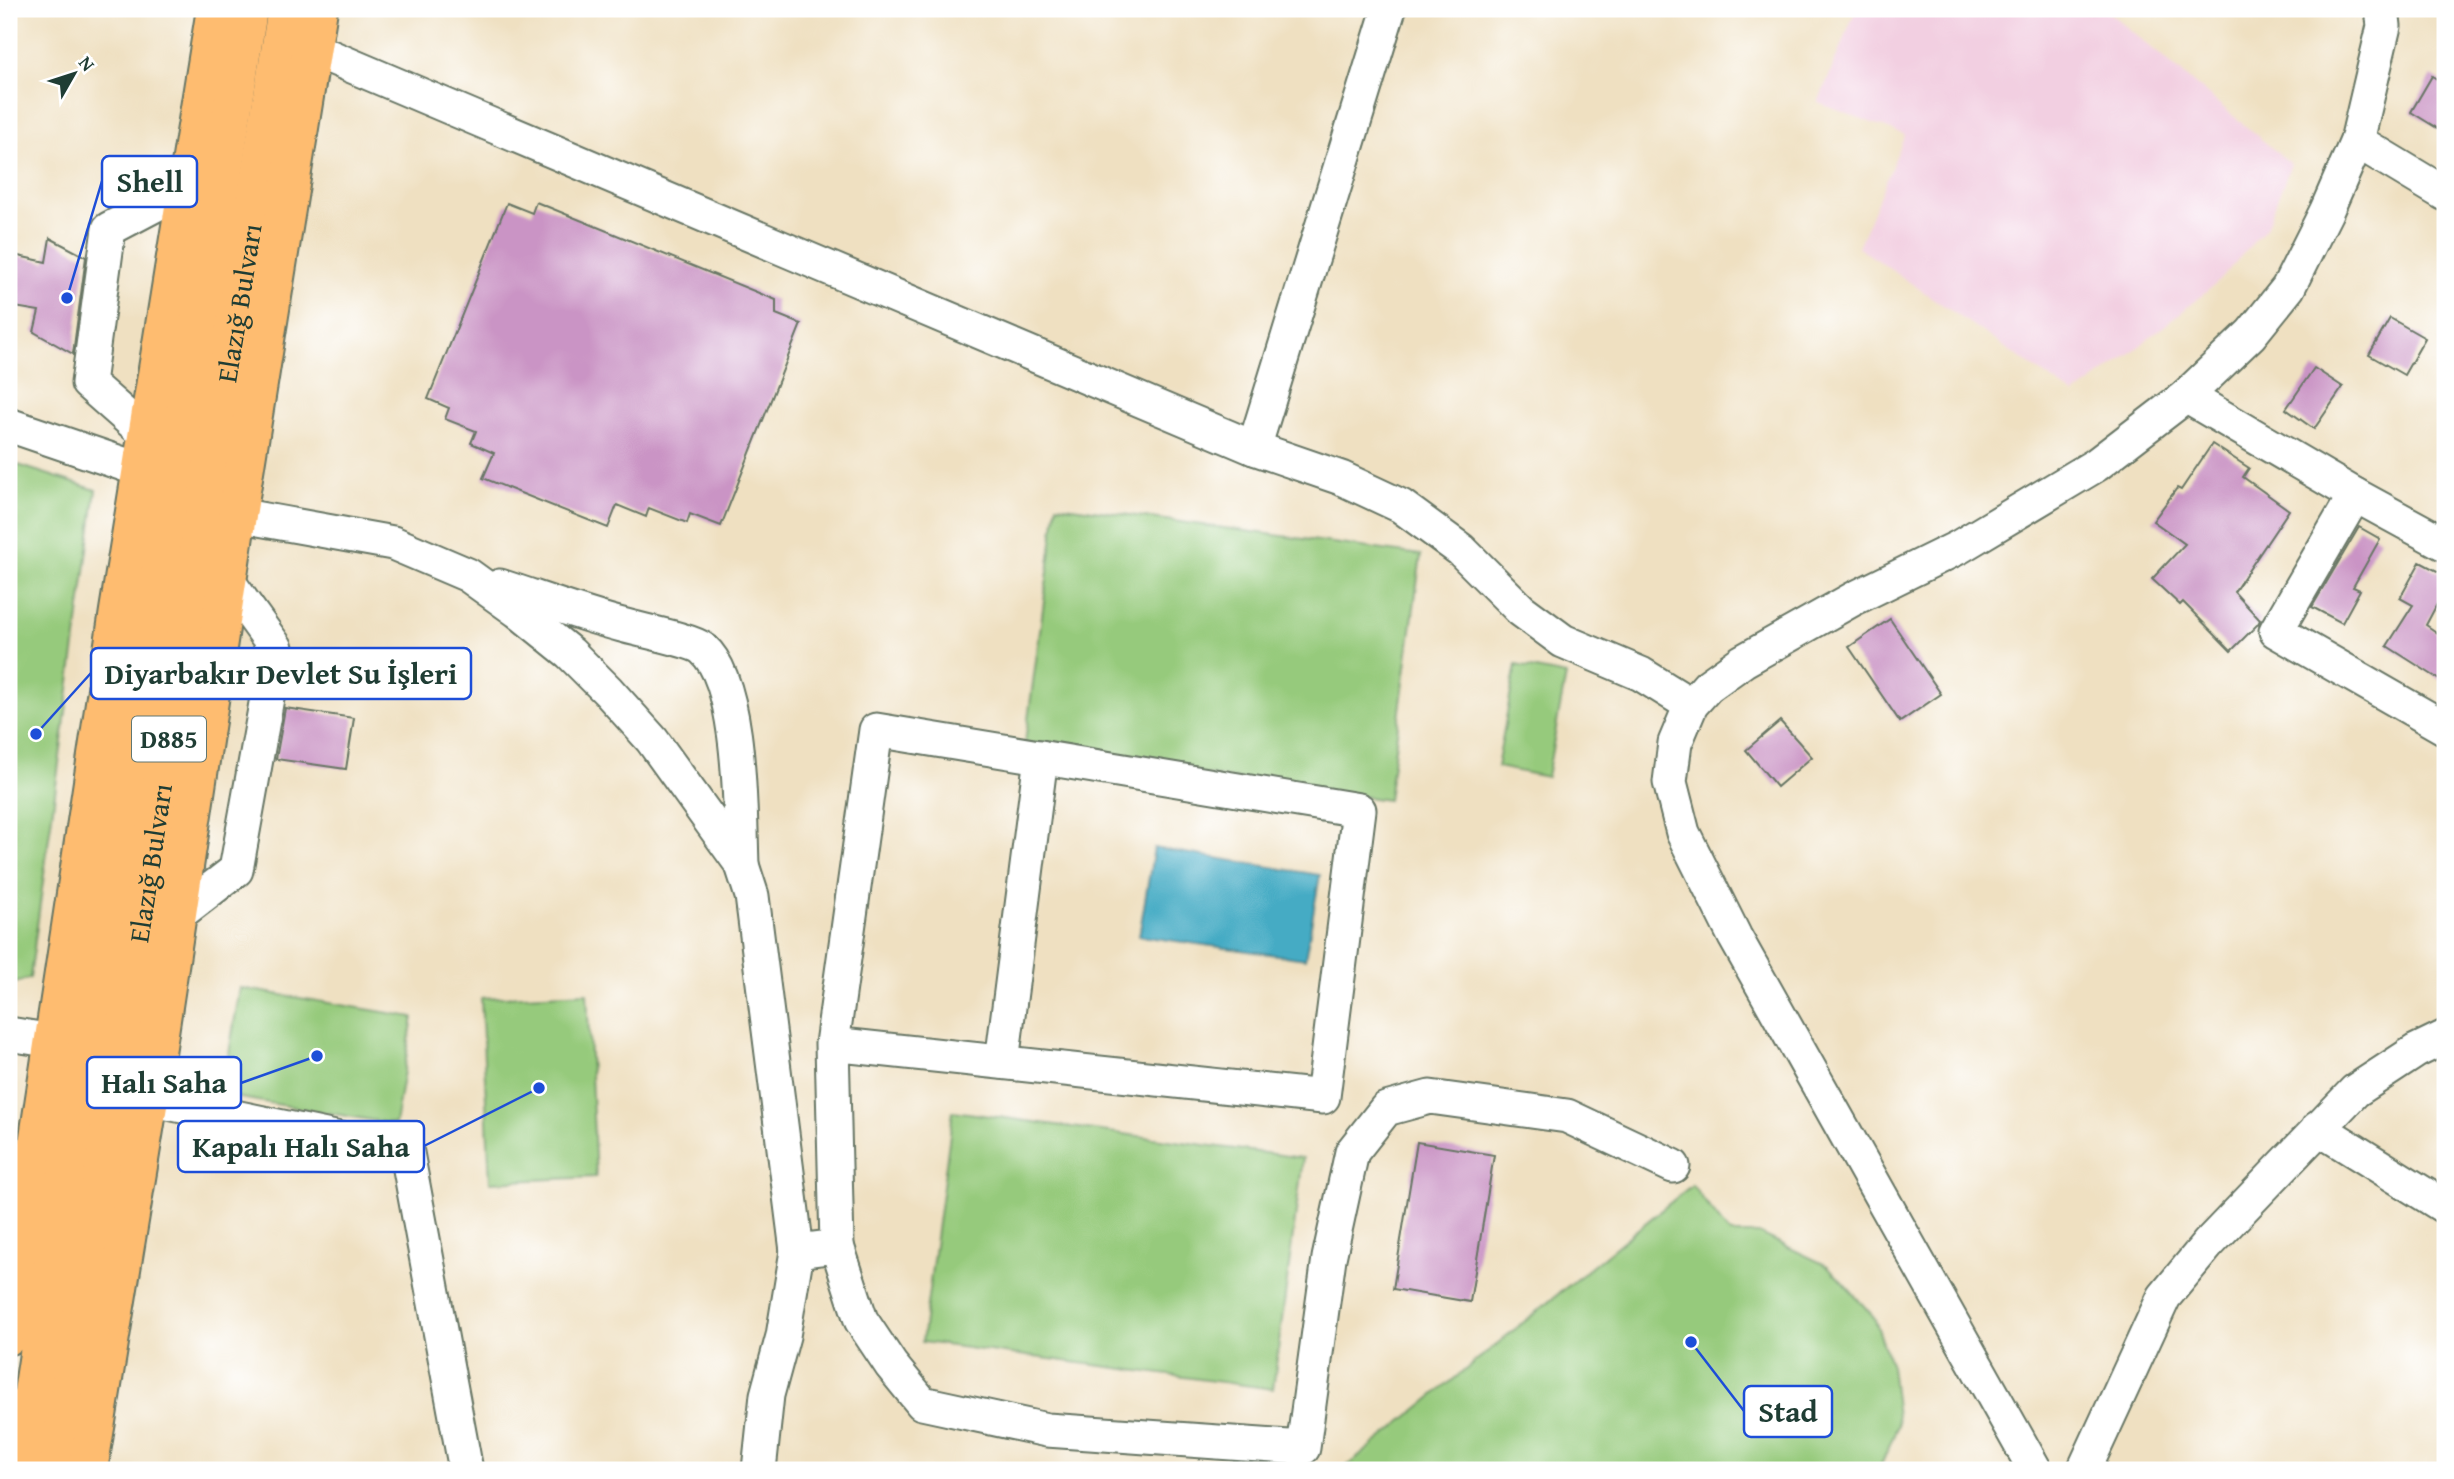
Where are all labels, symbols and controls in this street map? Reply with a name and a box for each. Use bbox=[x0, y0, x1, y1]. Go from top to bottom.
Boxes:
north arrow bbox=[38, 38, 108, 108]
text: N bbox=[72, 50, 102, 77]
callout: Shell bbox=[102, 156, 197, 207]
text: Shell bbox=[117, 159, 183, 203]
street label: Elazığ Bulvarı bbox=[205, 220, 272, 385]
callout: Diyarbakır Devlet Su İşleri bbox=[91, 648, 471, 699]
text: Diyarbakır Devlet Su İşleri bbox=[105, 651, 457, 695]
road number: D885 bbox=[132, 716, 206, 762]
street label: Elazığ Bulvarı bbox=[117, 780, 182, 945]
callout: Halı Saha bbox=[87, 1057, 241, 1108]
text: Halı Saha bbox=[101, 1060, 227, 1104]
callout: Kapalı Halı Saha bbox=[178, 1121, 424, 1172]
text: Kapalı Halı Saha bbox=[192, 1124, 410, 1168]
callout: Stad bbox=[1744, 1386, 1832, 1437]
text: Stad bbox=[1758, 1389, 1819, 1433]

